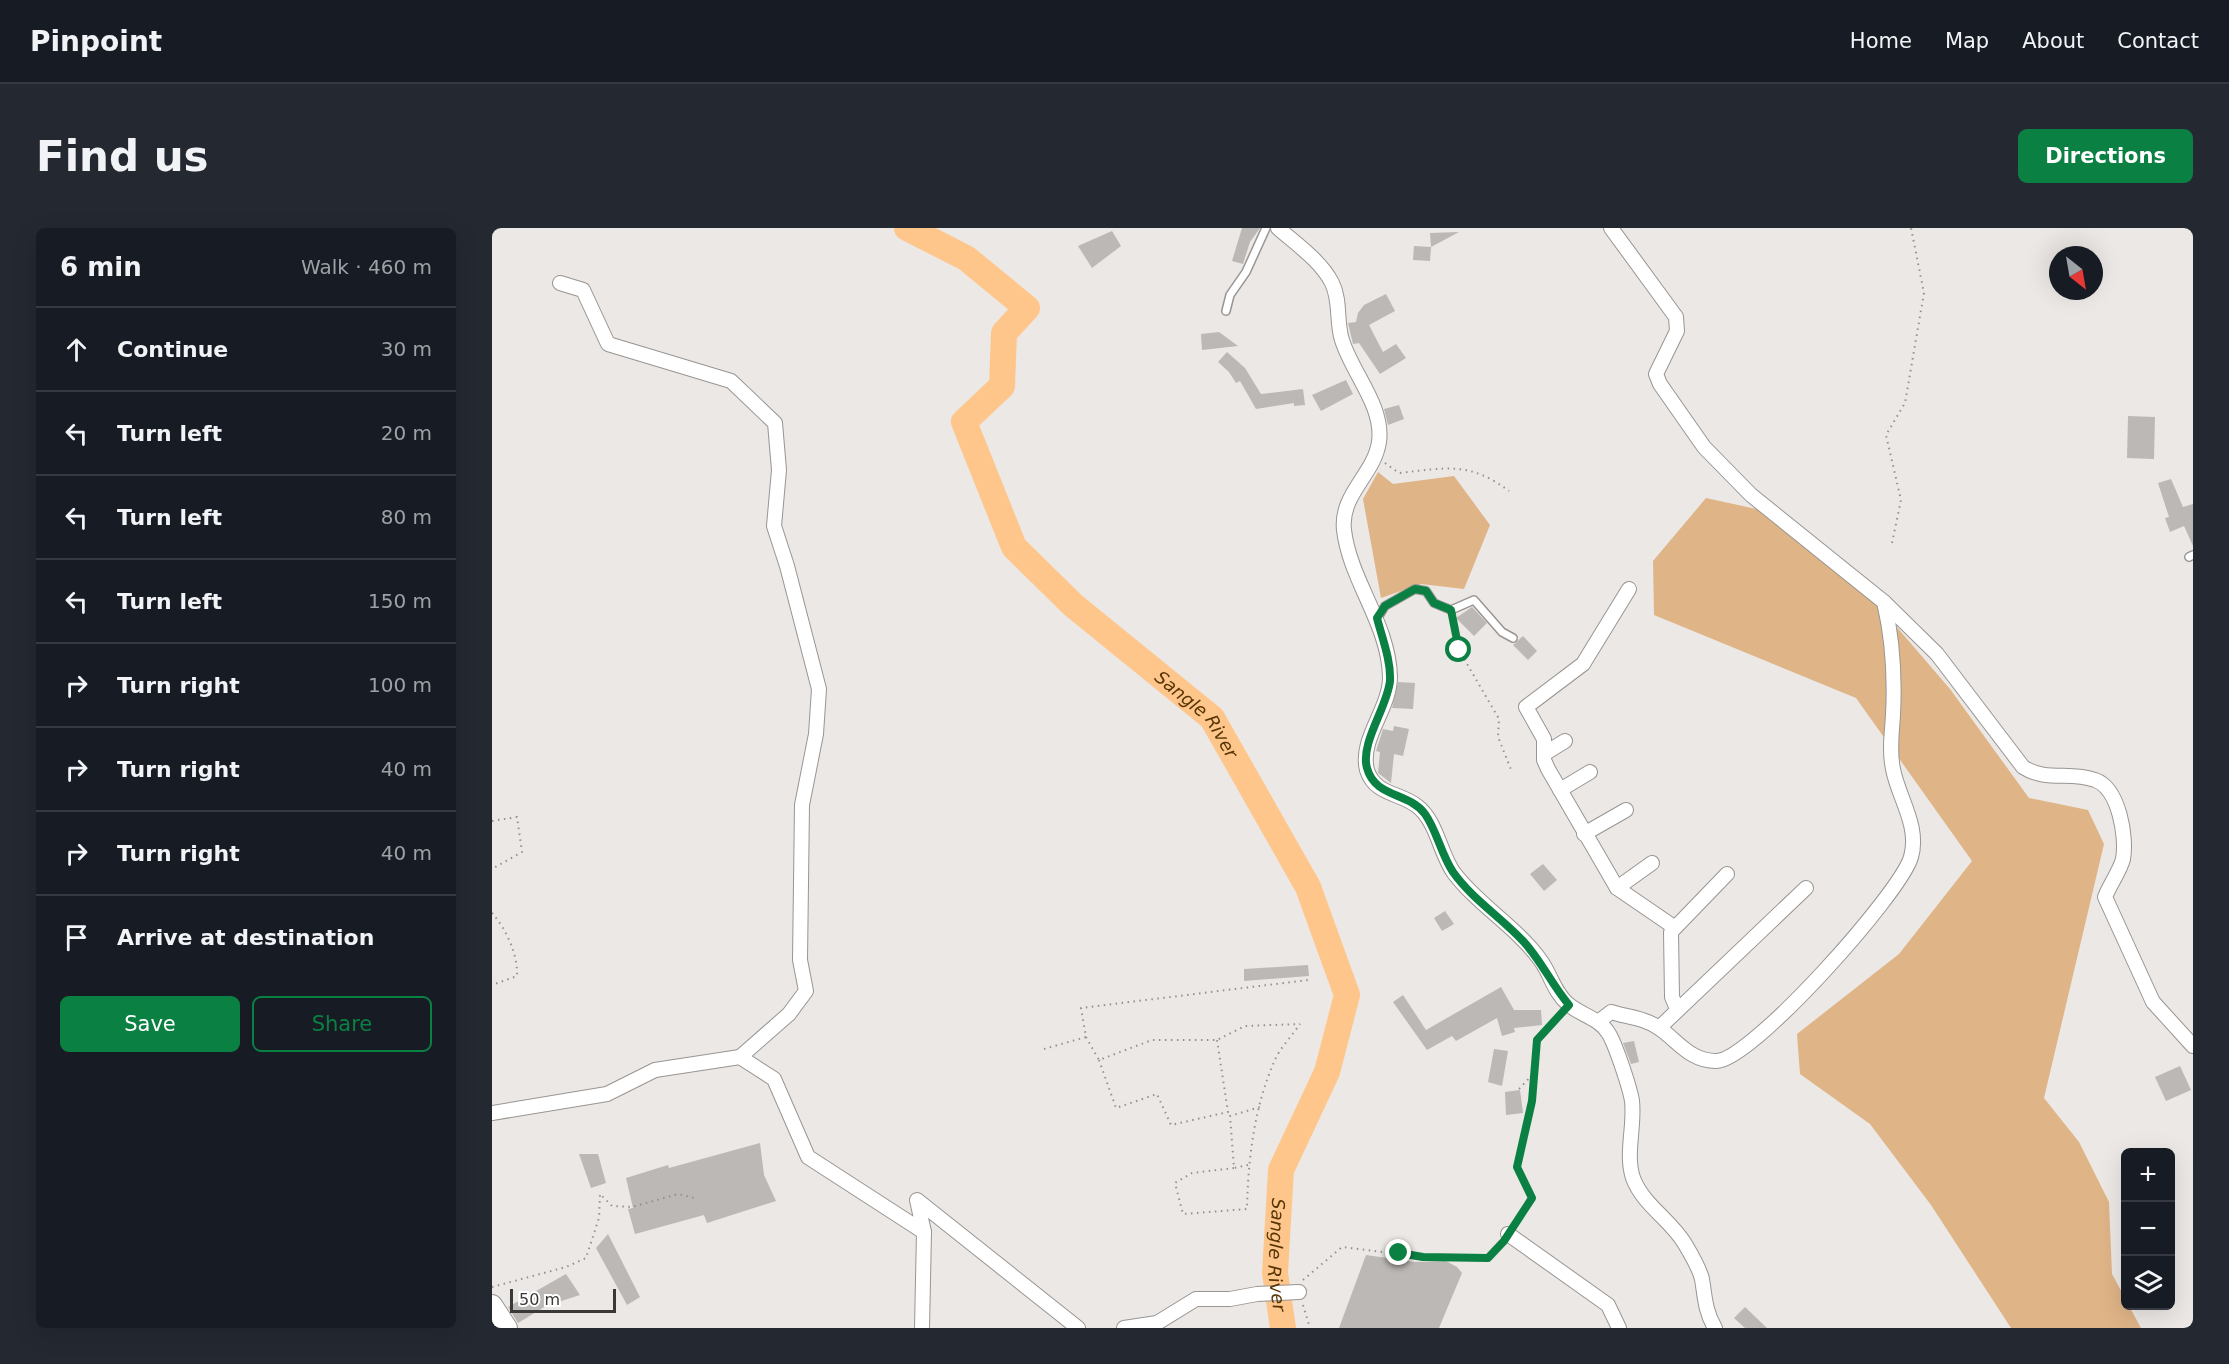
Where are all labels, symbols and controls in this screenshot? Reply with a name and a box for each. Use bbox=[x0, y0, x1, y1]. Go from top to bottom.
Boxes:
text: Pinpoint bbox=[30, 25, 162, 58]
text: Home bbox=[1850, 29, 1912, 53]
text: Map bbox=[1945, 29, 1989, 53]
text: About bbox=[2022, 29, 2084, 53]
text: Contact bbox=[2117, 29, 2199, 53]
button: Directions bbox=[2018, 129, 2193, 183]
text: Find us bbox=[36, 132, 209, 181]
north arrow bbox=[2049, 246, 2103, 300]
text: 6 min bbox=[60, 252, 142, 282]
text: Walk · 460 m bbox=[301, 255, 432, 279]
icon: ahead bbox=[60, 333, 93, 366]
text: Continue bbox=[117, 337, 228, 362]
text: 30 m bbox=[381, 337, 432, 361]
icon: left bbox=[60, 417, 93, 450]
text: Turn left bbox=[117, 421, 222, 446]
text: 20 m bbox=[381, 421, 432, 445]
icon: left bbox=[60, 501, 93, 534]
text: Turn left bbox=[117, 505, 222, 530]
text: 80 m bbox=[381, 505, 432, 529]
icon: left bbox=[60, 585, 93, 618]
text: Turn left bbox=[117, 589, 222, 614]
text: 150 m bbox=[368, 589, 432, 613]
route start bbox=[1445, 636, 1471, 662]
water label: Sangle River bbox=[1151, 666, 1244, 763]
icon: right bbox=[60, 669, 93, 702]
text: Turn right bbox=[117, 673, 240, 698]
text: 100 m bbox=[368, 673, 432, 697]
icon: right bbox=[60, 753, 93, 786]
text: Turn right bbox=[117, 757, 240, 782]
text: 40 m bbox=[381, 757, 432, 781]
icon: right bbox=[60, 837, 93, 870]
text: Turn right bbox=[117, 841, 240, 866]
text: 40 m bbox=[381, 841, 432, 865]
icon: arrive bbox=[60, 921, 93, 954]
text: Arrive at destination bbox=[117, 925, 374, 950]
button: Save bbox=[60, 996, 240, 1052]
button: Share bbox=[252, 996, 432, 1052]
map controls bbox=[2121, 1148, 2175, 1310]
button: + bbox=[2121, 1148, 2175, 1202]
water label: Sangle River bbox=[1264, 1198, 1291, 1315]
button: − bbox=[2121, 1202, 2175, 1256]
route end bbox=[1385, 1239, 1411, 1265]
button: layers bbox=[2121, 1256, 2175, 1310]
scale bar bbox=[510, 1286, 616, 1314]
text: 50 m bbox=[519, 1290, 560, 1309]

